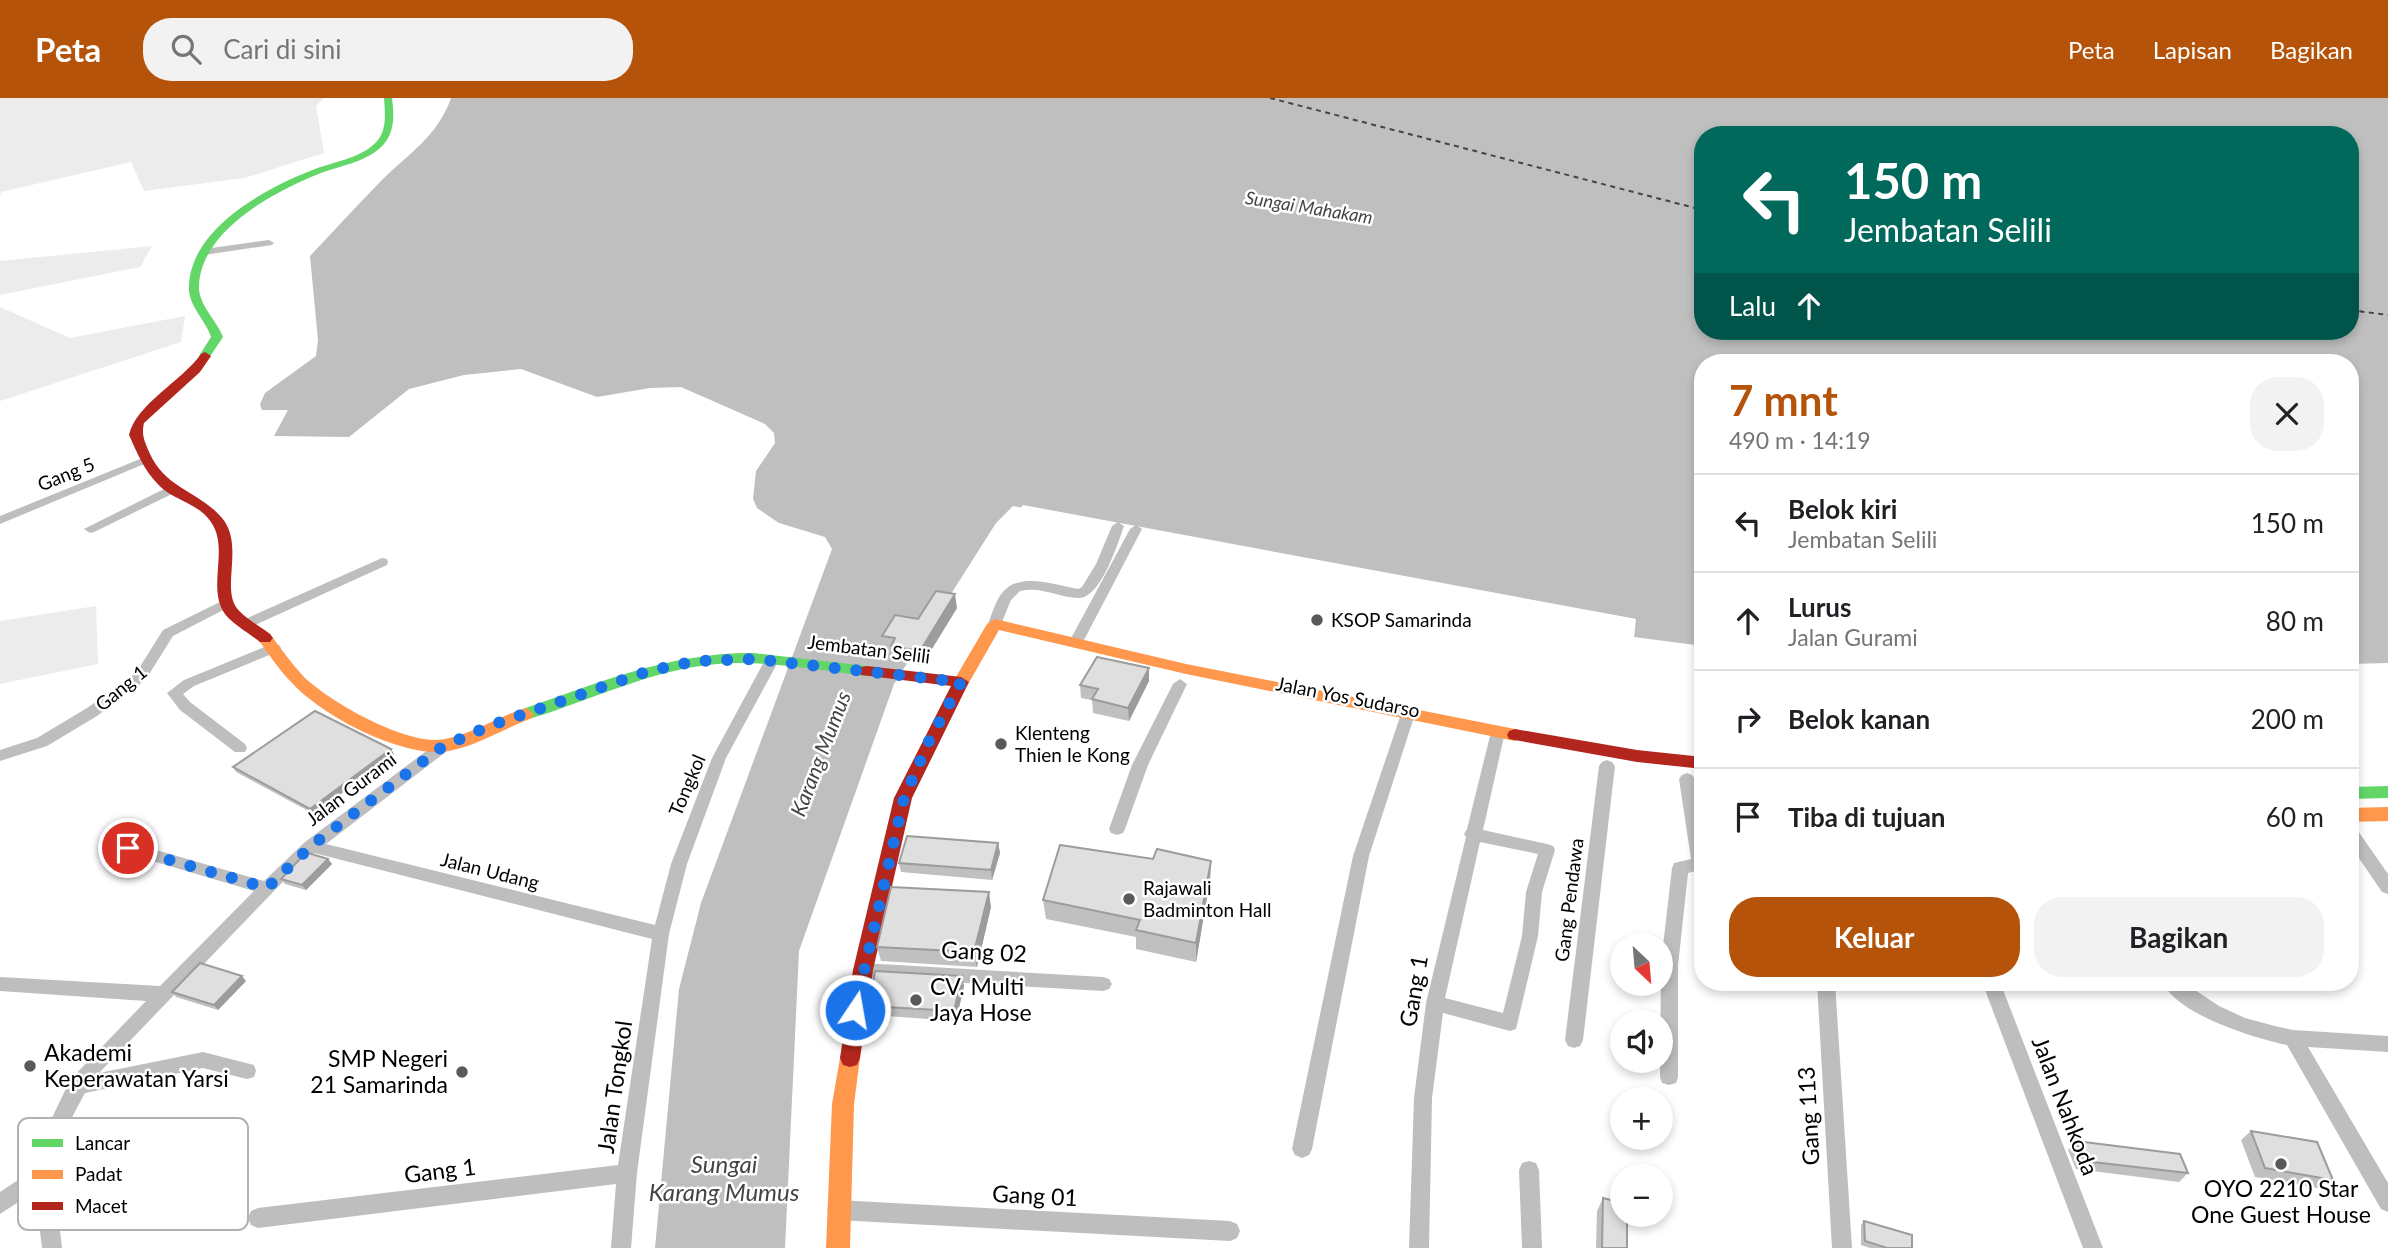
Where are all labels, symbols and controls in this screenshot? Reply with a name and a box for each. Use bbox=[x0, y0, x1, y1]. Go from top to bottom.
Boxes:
search box bbox=[143, 18, 633, 81]
text: Peta bbox=[35, 29, 101, 69]
icon: search bbox=[167, 30, 205, 68]
text: Cari di sini bbox=[223, 33, 342, 65]
text: Peta bbox=[2068, 35, 2115, 64]
text: Lapisan bbox=[2153, 35, 2232, 64]
text: Bagikan bbox=[2270, 35, 2353, 64]
text: 150 m bbox=[1844, 151, 1982, 209]
icon: left bbox=[1729, 154, 1820, 245]
water label: Sungai Mahakam bbox=[1244, 186, 1374, 228]
text: Jembatan Selili bbox=[1844, 210, 2052, 249]
icon: ahead bbox=[1790, 287, 1828, 325]
text: Lalu bbox=[1729, 290, 1776, 322]
text: 7 mnt bbox=[1729, 375, 1838, 425]
button: close bbox=[2250, 377, 2324, 451]
text: 490 m · 14:19 bbox=[1729, 426, 1871, 454]
street label: Gang 5 bbox=[34, 452, 98, 495]
text: Belok kiri bbox=[1788, 493, 1897, 525]
icon: left bbox=[1729, 504, 1767, 542]
text: 150 m bbox=[2251, 507, 2324, 539]
text: Jembatan Selili bbox=[1788, 525, 1937, 553]
text: Lurus bbox=[1788, 591, 1851, 623]
icon: ahead bbox=[1729, 602, 1767, 640]
text: 80 m bbox=[2266, 605, 2324, 637]
place label: KSOP Samarinda bbox=[1331, 608, 1472, 631]
marker: KSOP Samarinda bbox=[1309, 612, 1325, 628]
text: Jalan Gurami bbox=[1788, 623, 1918, 651]
street label: Jembatan Selili bbox=[806, 630, 932, 667]
street label: Gang 1 bbox=[90, 660, 151, 715]
street label: Jalan Yos Sudarso bbox=[1274, 671, 1422, 722]
water label: Karang Mumus bbox=[784, 687, 855, 819]
icon: right bbox=[1729, 700, 1767, 738]
text: Belok kanan bbox=[1788, 703, 1930, 735]
text: 200 m bbox=[2251, 703, 2324, 735]
place label: Klenteng Thien Ie Kong bbox=[1015, 721, 1130, 766]
marker: Klenteng Thien Ie Kong bbox=[993, 736, 1009, 752]
street label: Jalan Gurami bbox=[301, 747, 400, 830]
street label: Tongkol bbox=[663, 751, 710, 819]
icon: arrive bbox=[1729, 798, 1767, 836]
text: Tiba di tujuan bbox=[1788, 801, 1946, 833]
text: 60 m bbox=[2266, 801, 2324, 833]
pin bbox=[98, 818, 158, 878]
icon: arrive bbox=[109, 829, 147, 867]
street label: Gang Pendawa bbox=[1550, 837, 1588, 963]
street label: Jalan Udang bbox=[438, 847, 542, 894]
place label: Rajawali Badminton Hall bbox=[1143, 876, 1272, 921]
marker: Rajawali Badminton Hall bbox=[1121, 891, 1137, 907]
button: Keluar bbox=[1729, 897, 2020, 977]
button: Bagikan bbox=[2034, 897, 2324, 977]
north arrow bbox=[1610, 933, 1673, 996]
map controls bbox=[1610, 933, 1673, 1227]
street label: Gang 02 bbox=[941, 935, 1027, 967]
street label: Gang 1 bbox=[1393, 953, 1433, 1029]
place label: CV. Multi Jaya Hose bbox=[930, 972, 1032, 1026]
position arrow bbox=[818, 973, 892, 1047]
marker: CV. Multi Jaya Hose bbox=[908, 992, 924, 1008]
button: sound bbox=[1610, 1010, 1673, 1073]
street label: Jalan Tongkol bbox=[591, 1019, 637, 1155]
street label: Jalan Nahkoda bbox=[2027, 1032, 2105, 1179]
place label: Akademi Keperawatan Yarsi bbox=[44, 1038, 229, 1092]
place label: SMP Negeri 21 Samarinda bbox=[310, 1044, 448, 1098]
marker: Akademi Keperawatan Yarsi bbox=[22, 1058, 38, 1074]
marker: SMP Negeri 21 Samarinda bbox=[454, 1064, 470, 1080]
street label: Gang 113 bbox=[1791, 1066, 1825, 1166]
button: + bbox=[1610, 1087, 1673, 1150]
legend bbox=[18, 1118, 248, 1230]
text: Lancar bbox=[75, 1131, 130, 1154]
water label: Sungai Karang Mumus bbox=[649, 1149, 800, 1206]
street label: Gang 1 bbox=[402, 1152, 477, 1188]
marker: OYO 2210 Star One Guest House bbox=[2273, 1156, 2289, 1172]
text: Padat bbox=[75, 1162, 123, 1185]
button: − bbox=[1610, 1164, 1673, 1227]
place label: OYO 2210 Star One Guest House bbox=[2191, 1174, 2371, 1228]
street label: Gang 01 bbox=[992, 1179, 1078, 1211]
text: Macet bbox=[75, 1194, 128, 1217]

